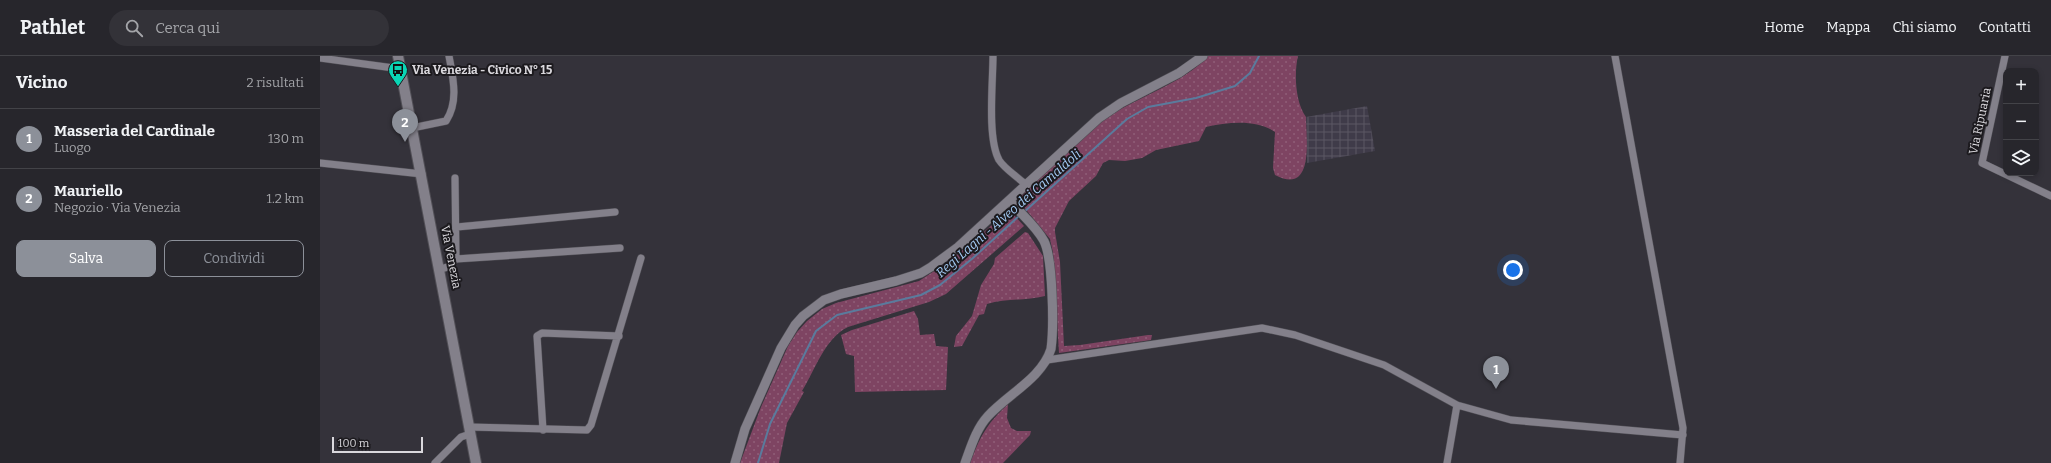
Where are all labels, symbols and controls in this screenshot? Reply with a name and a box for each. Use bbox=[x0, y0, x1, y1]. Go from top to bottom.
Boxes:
search box bbox=[109, 10, 389, 46]
text: Pathlet bbox=[20, 16, 85, 39]
icon: search bbox=[123, 17, 145, 39]
text: Cerca qui bbox=[155, 19, 220, 37]
text: Home bbox=[1764, 19, 1804, 36]
text: Mappa bbox=[1826, 19, 1871, 36]
text: Chi siamo bbox=[1893, 19, 1957, 36]
text: Contatti bbox=[1979, 19, 2031, 36]
bus stop icon: Via Venezia - Civico N° 15 bbox=[387, 59, 409, 87]
place label: Via Venezia - Civico N° 15 bbox=[412, 63, 553, 77]
map controls bbox=[2003, 68, 2039, 176]
button: + bbox=[2003, 68, 2039, 104]
text: Vicino bbox=[16, 72, 68, 93]
text: 2 risultati bbox=[247, 75, 304, 90]
street label: Via Ripuaria bbox=[1966, 86, 1994, 156]
button: − bbox=[2003, 104, 2039, 140]
pin: 2 bbox=[392, 109, 418, 142]
text: Masseria del Cardinale bbox=[54, 122, 215, 140]
text: 1 bbox=[26, 131, 32, 146]
text: 130 m bbox=[268, 131, 304, 146]
text: Luogo bbox=[54, 140, 91, 155]
button: layers bbox=[2003, 140, 2039, 176]
water label: Regi Lagni - Alveo dei Camaldoli bbox=[933, 146, 1084, 280]
text: Mauriello bbox=[54, 182, 123, 200]
text: 2 bbox=[25, 191, 33, 206]
text: 1.2 km bbox=[267, 191, 304, 206]
text: Negozio · Via Venezia bbox=[54, 200, 181, 215]
street label: Via Venezia bbox=[438, 224, 464, 290]
button: Salva bbox=[16, 240, 156, 277]
button: Condividi bbox=[164, 240, 304, 277]
your location bbox=[1503, 260, 1523, 280]
pin: 1 bbox=[1483, 356, 1509, 389]
scale bar bbox=[332, 435, 423, 454]
text: 100 m bbox=[338, 437, 369, 450]

